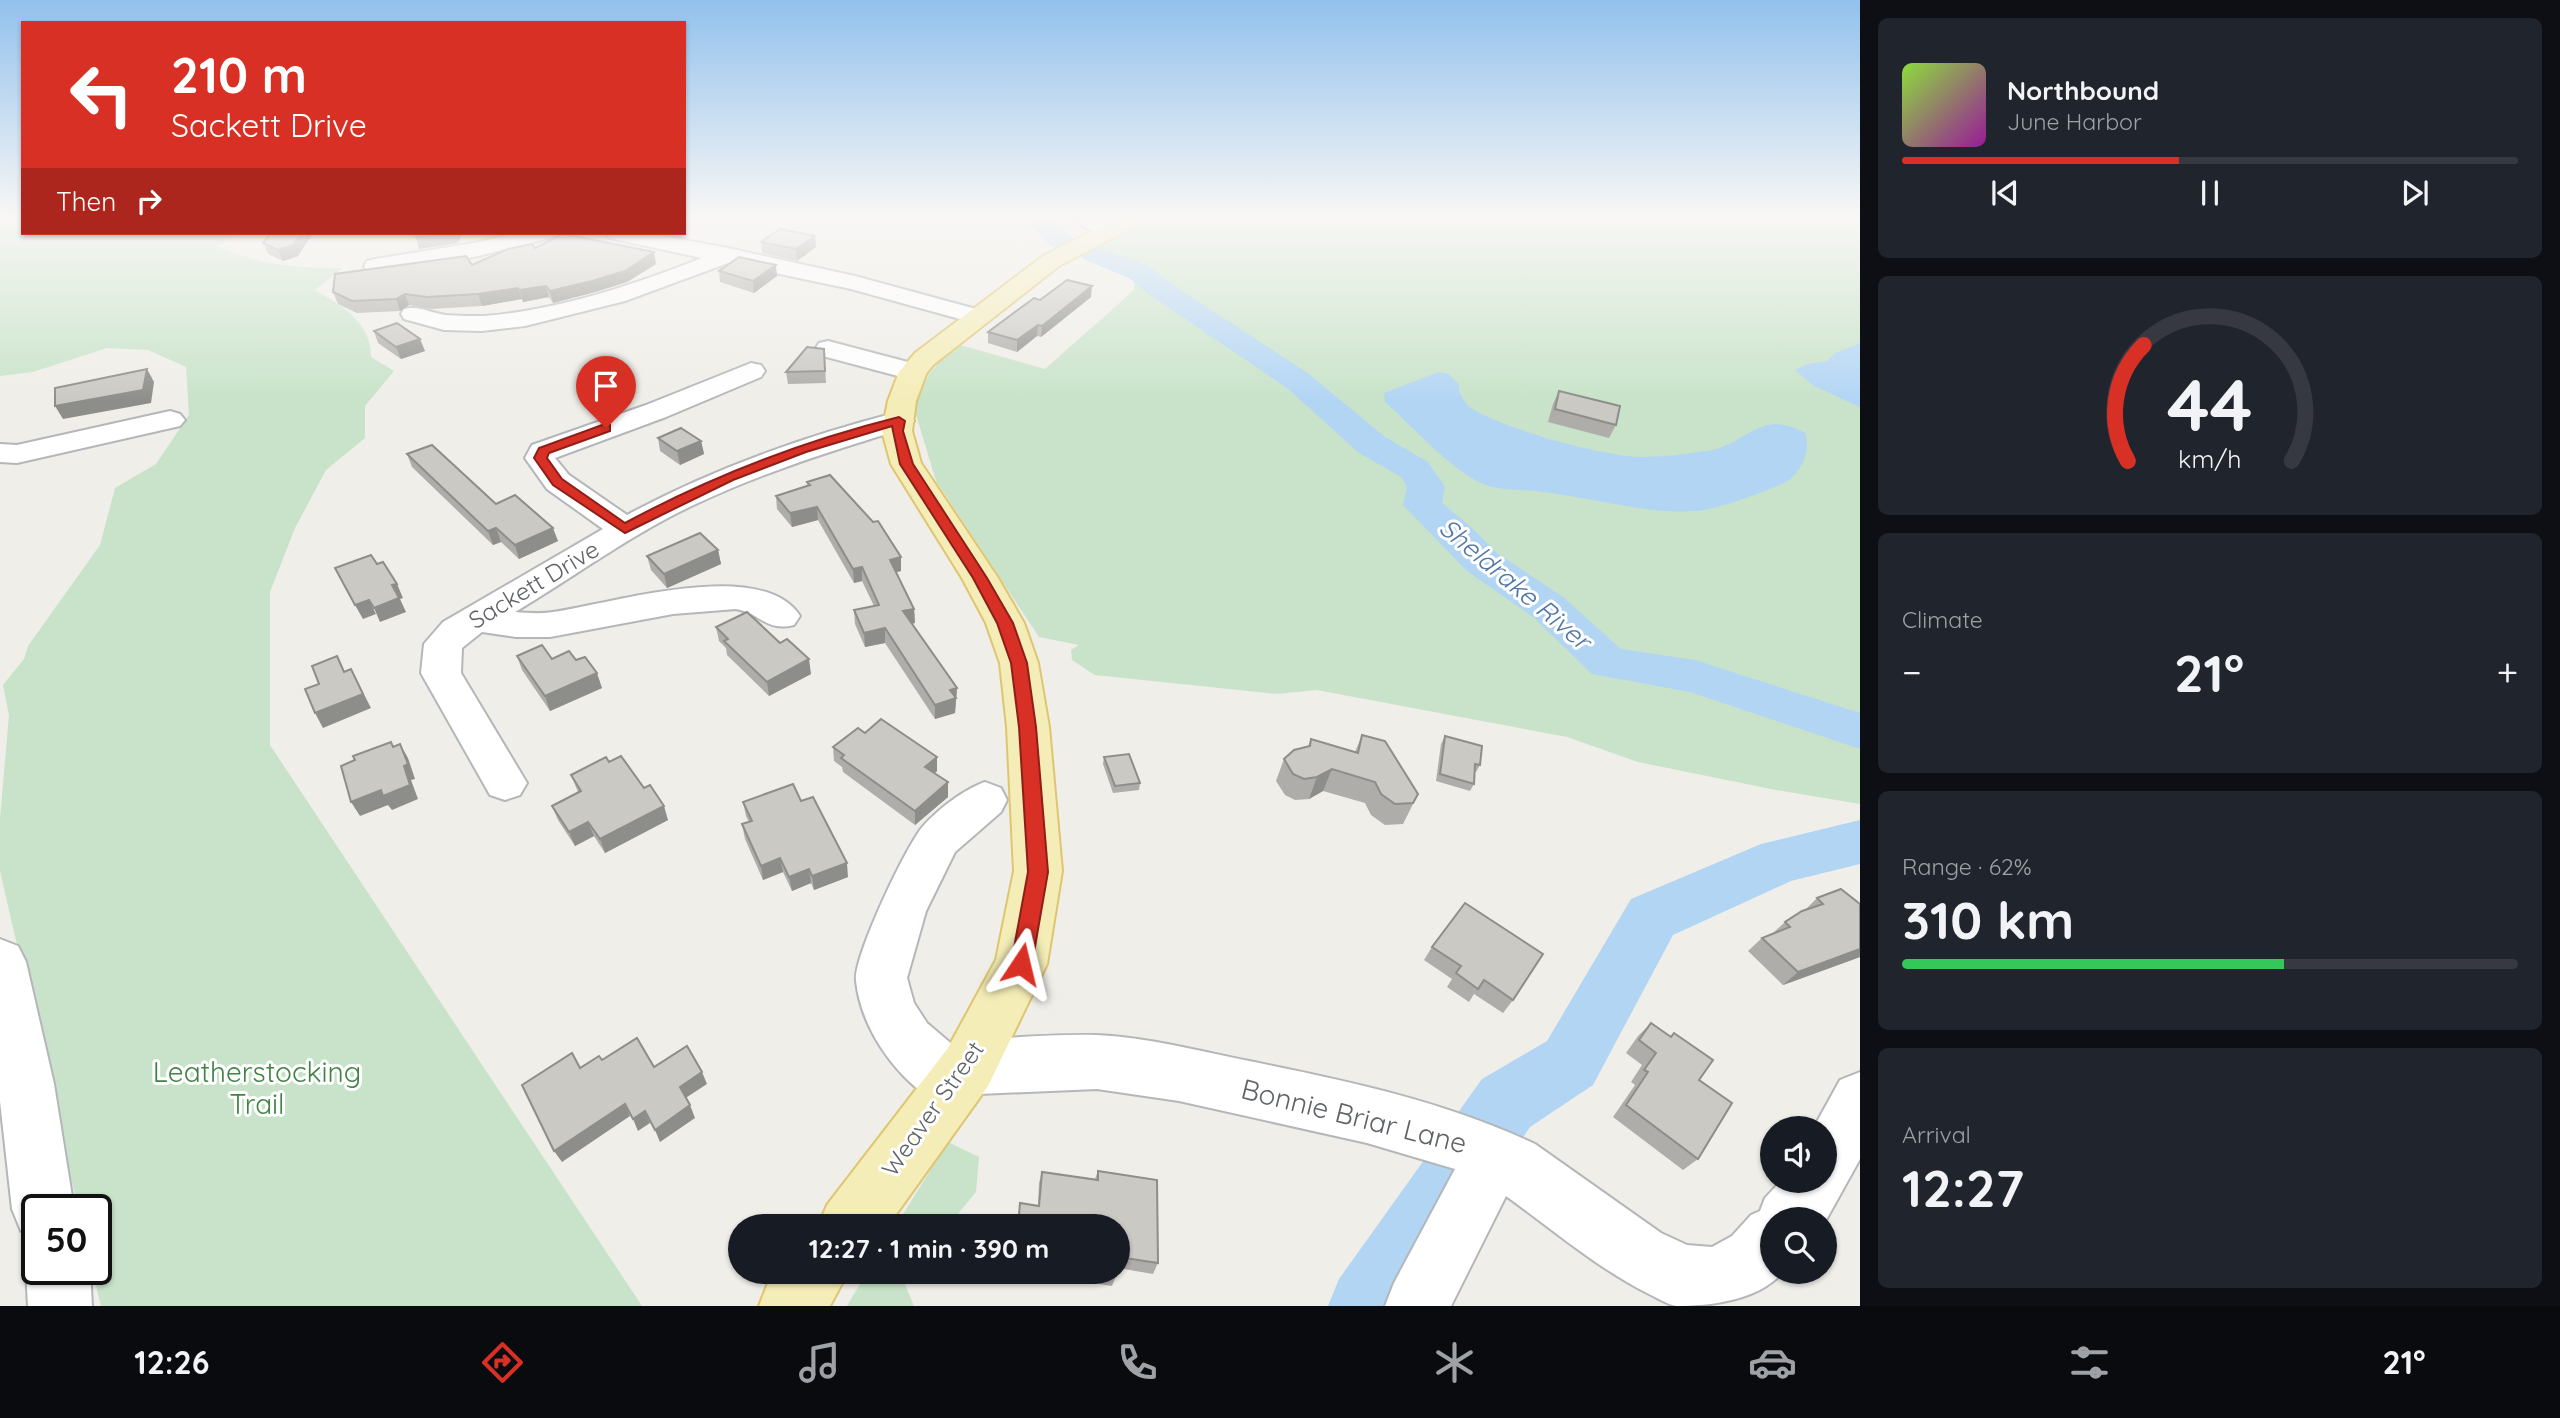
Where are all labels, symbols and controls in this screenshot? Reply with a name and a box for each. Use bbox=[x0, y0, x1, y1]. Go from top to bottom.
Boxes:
text: 210 m bbox=[171, 44, 307, 105]
icon: left bbox=[56, 49, 147, 140]
text: Northbound bbox=[2007, 74, 2159, 107]
text: Sackett Drive bbox=[171, 105, 367, 145]
text: June Harbor bbox=[2007, 107, 2142, 136]
icon: previous bbox=[1986, 174, 2024, 212]
icon: pause bbox=[2191, 174, 2229, 212]
icon: next bbox=[2396, 174, 2434, 212]
icon: right bbox=[130, 182, 168, 220]
text: Then bbox=[56, 185, 116, 218]
pin bbox=[576, 356, 636, 428]
text: 44 bbox=[2167, 359, 2253, 450]
icon: arrive bbox=[587, 367, 625, 405]
text: km/h bbox=[2178, 443, 2242, 474]
water label: Sheldrake River bbox=[1433, 511, 1600, 658]
street label: Sackett Drive bbox=[463, 533, 604, 635]
text: Climate bbox=[1902, 605, 1983, 634]
text: 21° bbox=[2174, 640, 2244, 705]
text: − bbox=[1902, 648, 1922, 696]
text: + bbox=[2497, 648, 2518, 696]
text: Range · 62% bbox=[1902, 852, 2032, 881]
text: 310 km bbox=[1902, 887, 2074, 952]
position arrow bbox=[984, 927, 1058, 1001]
street label: Weaver Street bbox=[875, 1035, 990, 1182]
park label: Leatherstocking Trail bbox=[153, 1054, 361, 1121]
street label: Bonnie Briar Lane bbox=[1238, 1071, 1471, 1160]
map controls bbox=[1760, 1116, 1837, 1284]
button: sound bbox=[1760, 1116, 1837, 1193]
text: Arrival bbox=[1902, 1120, 1971, 1149]
text: 12:27 bbox=[1902, 1155, 2024, 1220]
speed limit sign: 50 bbox=[21, 1194, 112, 1285]
button: search bbox=[1760, 1207, 1837, 1284]
text: 12:27 · 1 min · 390 m bbox=[809, 1232, 1049, 1265]
icon: directions bbox=[478, 1338, 527, 1387]
icon: music bbox=[795, 1338, 844, 1387]
icon: phone bbox=[1113, 1338, 1162, 1387]
icon: climate bbox=[1430, 1338, 1479, 1387]
icon: car bbox=[1748, 1338, 1797, 1387]
icon: filters bbox=[2065, 1338, 2114, 1387]
text: 12:26 bbox=[134, 1342, 210, 1382]
text: 21° bbox=[2382, 1342, 2426, 1382]

